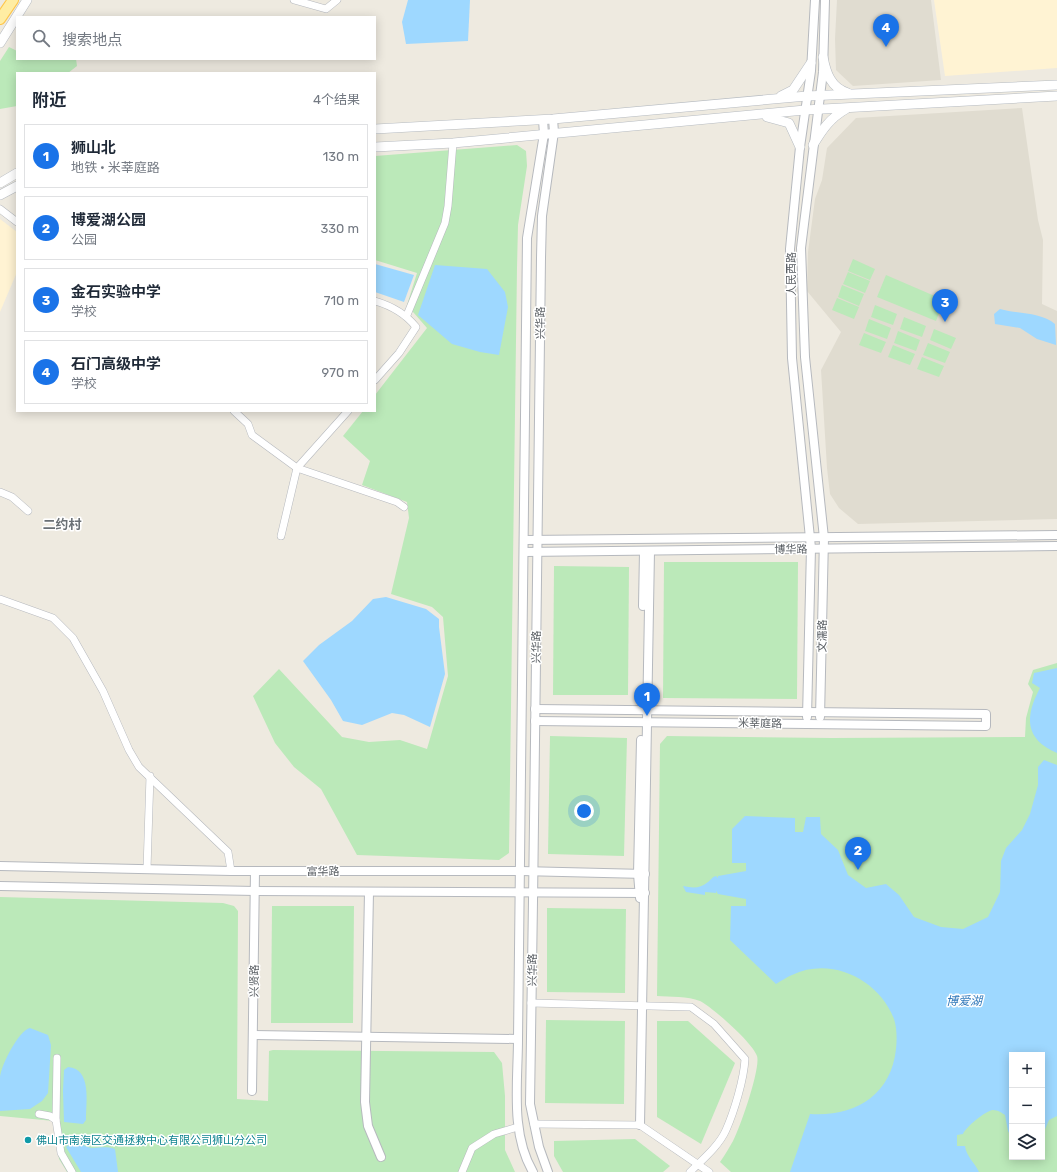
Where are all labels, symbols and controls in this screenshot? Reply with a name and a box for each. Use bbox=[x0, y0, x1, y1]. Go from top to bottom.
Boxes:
pin: 4 bbox=[873, 14, 899, 47]
search box bbox=[16, 16, 376, 60]
icon: search bbox=[30, 27, 52, 49]
text: 搜索地点 bbox=[62, 31, 122, 49]
text: 附近 bbox=[32, 90, 66, 110]
text: 4个结果 bbox=[313, 92, 360, 107]
text: 狮山北 bbox=[71, 139, 116, 157]
text: 1 bbox=[43, 149, 49, 164]
text: 130 m bbox=[323, 149, 359, 164]
text: 地铁 · 米莘庭路 bbox=[71, 160, 160, 175]
text: 博爱湖公园 bbox=[71, 211, 146, 229]
text: 2 bbox=[42, 221, 50, 236]
text: 330 m bbox=[320, 221, 359, 236]
text: 公园 bbox=[71, 232, 97, 247]
street label: 人民西路 bbox=[785, 252, 798, 296]
text: 金石实验中学 bbox=[71, 283, 161, 301]
pin: 3 bbox=[932, 289, 958, 322]
text: 3 bbox=[42, 293, 50, 308]
text: 710 m bbox=[324, 293, 359, 308]
text: 学校 bbox=[71, 304, 97, 319]
street label: 兴华路 bbox=[534, 307, 547, 340]
text: 石门高级中学 bbox=[71, 355, 161, 373]
text: 4 bbox=[42, 365, 50, 380]
text: 970 m bbox=[322, 365, 359, 380]
text: 学校 bbox=[71, 376, 97, 391]
district label: 二约村 bbox=[42, 517, 82, 532]
street label: 博华路 bbox=[774, 543, 808, 556]
street label: 文濡路 bbox=[816, 619, 829, 653]
street label: 兴华路 bbox=[530, 630, 543, 664]
pin: 1 bbox=[634, 683, 660, 716]
street label: 米莘庭路 bbox=[738, 717, 782, 730]
your location bbox=[574, 801, 594, 821]
pin: 2 bbox=[845, 837, 871, 870]
street label: 富华路 bbox=[307, 865, 340, 878]
street label: 兴华路 bbox=[526, 953, 539, 987]
street label: 兴贤路 bbox=[248, 964, 261, 998]
water label: 博爱湖 bbox=[946, 994, 984, 1008]
map controls bbox=[1009, 1052, 1045, 1160]
button: + bbox=[1009, 1052, 1045, 1088]
button: − bbox=[1009, 1088, 1045, 1124]
button: layers bbox=[1009, 1124, 1045, 1160]
place label: 佛山市南海区交通拯救中心有限公司狮山分公司 bbox=[36, 1134, 267, 1147]
marker: 佛山市南海区交通拯救中心有限公司狮山分公司 bbox=[23, 1135, 33, 1145]

